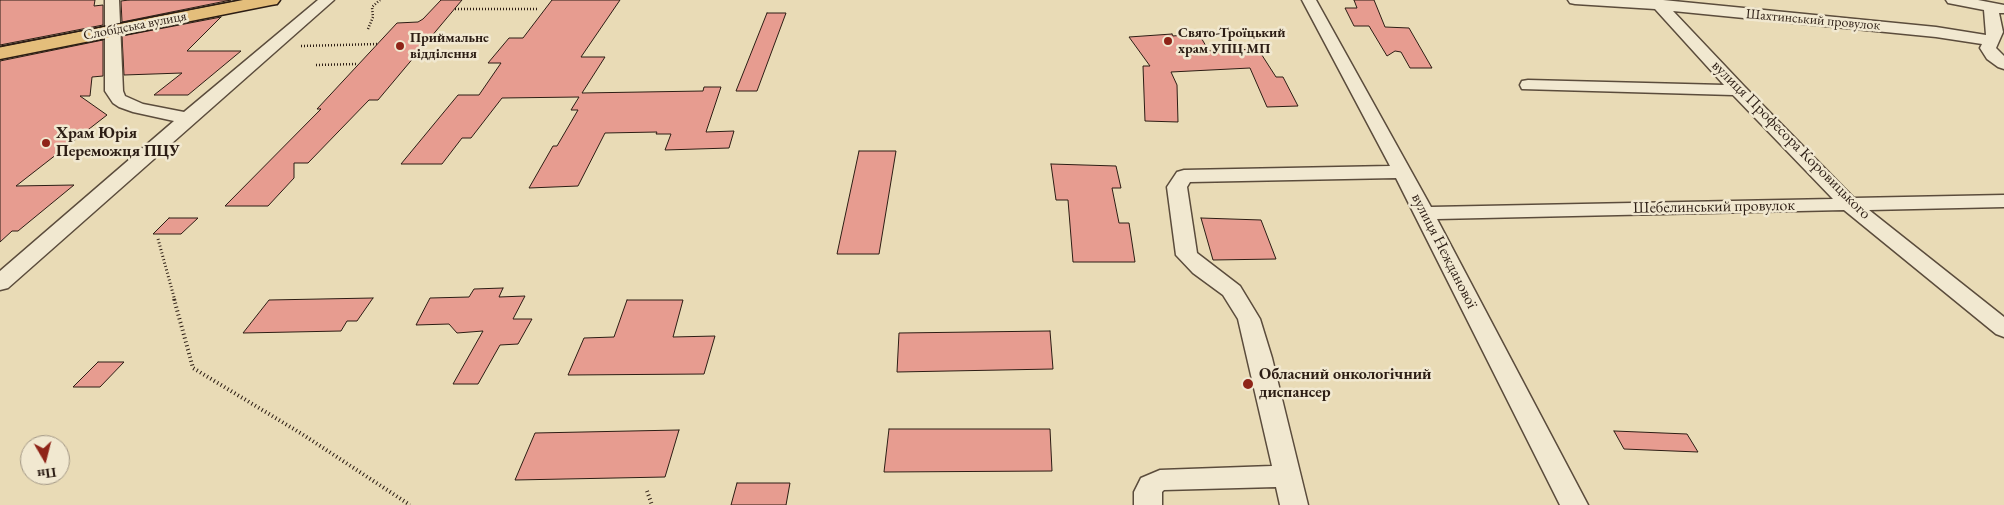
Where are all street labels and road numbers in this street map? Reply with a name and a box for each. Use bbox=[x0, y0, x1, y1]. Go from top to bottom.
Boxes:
street label: Шахтинський провулок bbox=[1745, 6, 1881, 34]
street label: Слобідська вулиця bbox=[82, 8, 188, 44]
street label: вулиця Професора Коровицького bbox=[1707, 56, 1875, 224]
street label: вулиця Нежданової bbox=[1407, 190, 1481, 312]
street label: Шебелинський провулок bbox=[1633, 196, 1795, 218]

